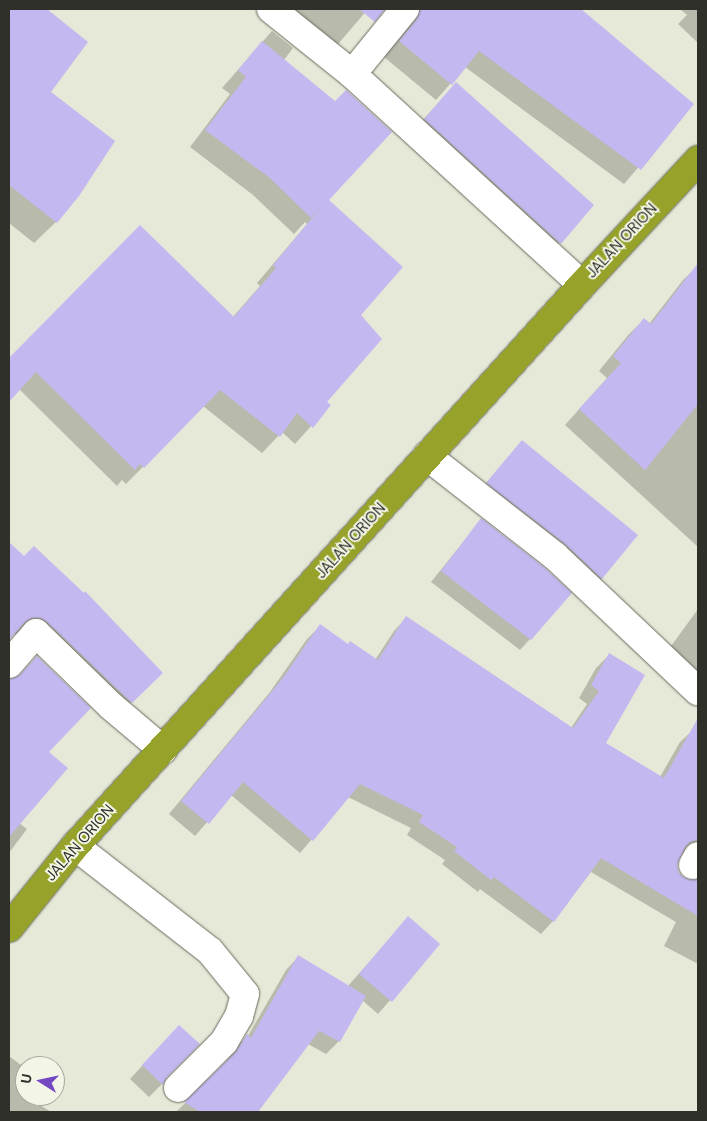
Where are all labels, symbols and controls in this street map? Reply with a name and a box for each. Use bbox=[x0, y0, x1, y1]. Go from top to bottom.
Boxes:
street label: JALAN ORION bbox=[583, 200, 661, 282]
street label: JALAN ORION bbox=[312, 500, 390, 582]
street label: JALAN ORION bbox=[42, 801, 118, 885]
north arrow bbox=[15, 1056, 65, 1106]
text: U bbox=[17, 1072, 36, 1085]

